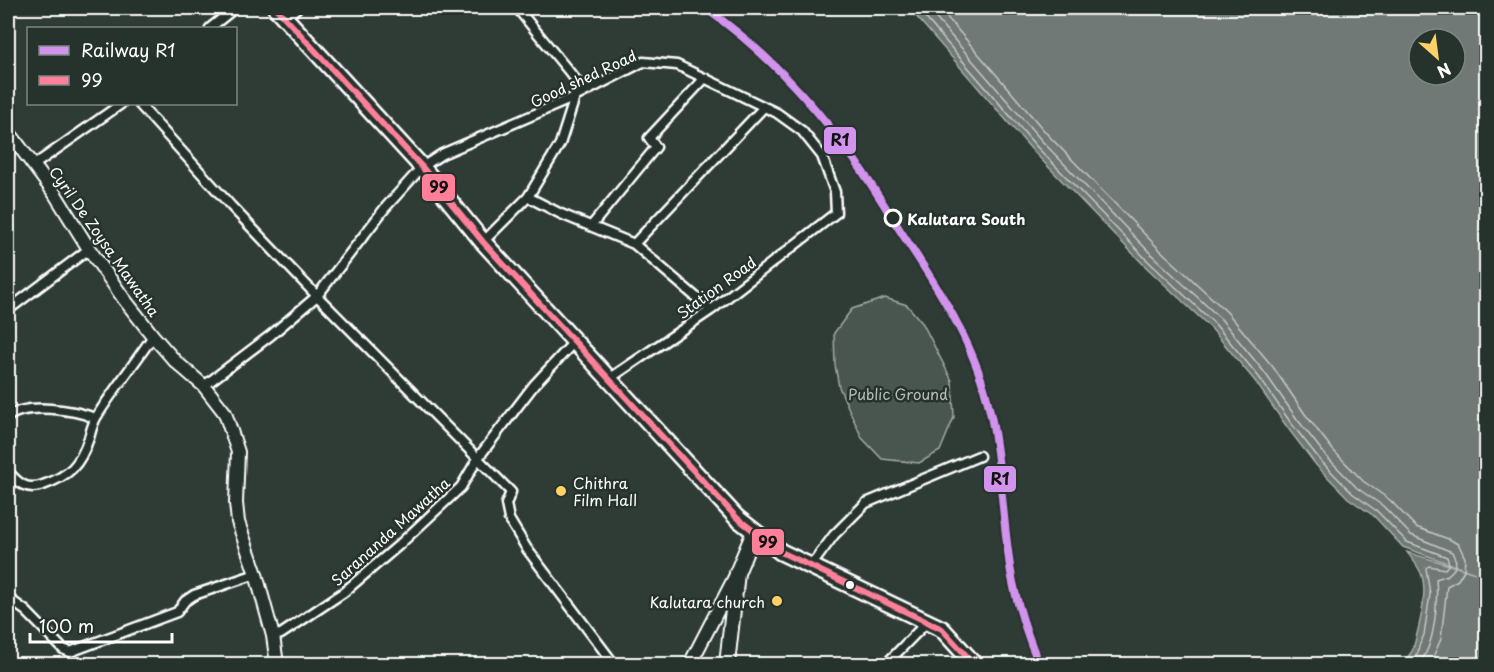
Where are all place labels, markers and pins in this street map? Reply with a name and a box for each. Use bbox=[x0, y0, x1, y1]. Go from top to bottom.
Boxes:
place label: Kalutara South bbox=[907, 207, 1025, 230]
marker: Kalutara South bbox=[884, 209, 902, 227]
place label: Chithra Film Hall bbox=[573, 471, 637, 511]
marker: Chithra Film Hall bbox=[554, 484, 568, 498]
unlabelled marker bbox=[844, 579, 856, 591]
place label: Kalutara church bbox=[649, 590, 765, 613]
marker: Kalutara church bbox=[770, 594, 784, 608]

